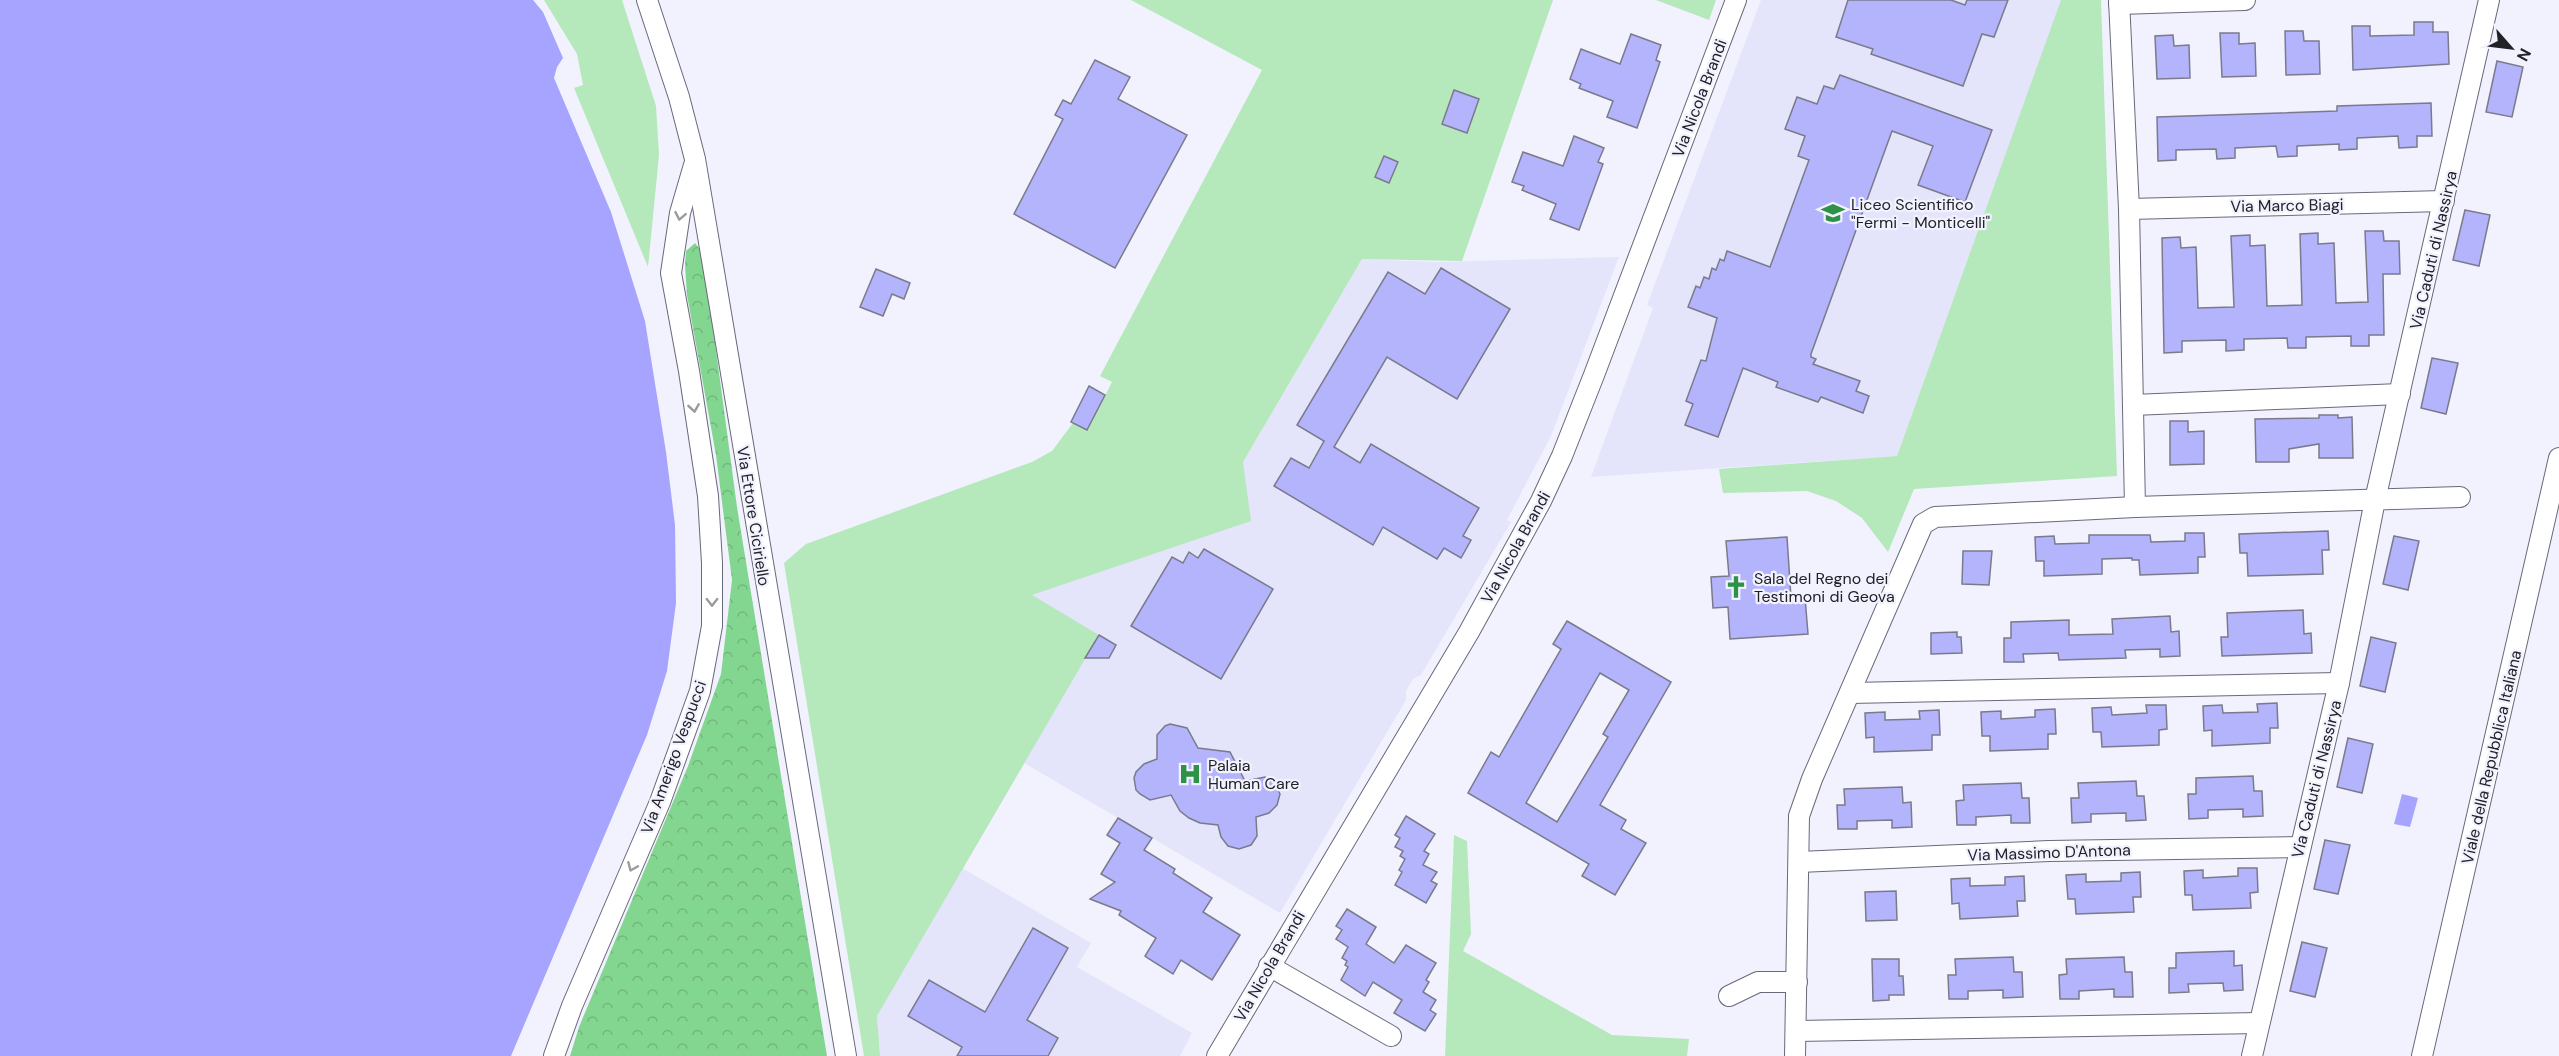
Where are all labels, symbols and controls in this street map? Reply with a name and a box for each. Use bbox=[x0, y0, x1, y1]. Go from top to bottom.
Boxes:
north arrow bbox=[2481, 18, 2541, 78]
street label: Via Nicola Brandi bbox=[1667, 36, 1732, 160]
text: N bbox=[2512, 45, 2536, 65]
street label: Via Caduti di Nassirya bbox=[2405, 169, 2462, 331]
place label: Liceo Scientifico "Fermi - Monticelli" bbox=[1851, 194, 1991, 233]
street label: Via Marco Biagi bbox=[2230, 194, 2344, 217]
school or university icon: Liceo Scientifico "Fermi - Monticelli" bbox=[1820, 200, 1846, 226]
one-way arrow bbox=[674, 210, 687, 220]
one-way arrow bbox=[688, 403, 700, 413]
street label: Via Ettore Ciciriello bbox=[732, 445, 775, 587]
street label: Via Nicola Brandi bbox=[1476, 488, 1555, 607]
place label: Sala del Regno dei Testimoni di Geova bbox=[1754, 568, 1895, 607]
church icon: Sala del Regno dei Testimoni di Geova bbox=[1723, 574, 1749, 600]
one-way arrow bbox=[706, 597, 718, 606]
street label: Viale della Repubblica Italiana bbox=[2457, 648, 2526, 866]
street label: Via Amerigo Vespucci bbox=[636, 678, 711, 837]
street label: Via Caduti di Nassirya bbox=[2287, 698, 2346, 860]
place label: Palaia Human Care bbox=[1208, 755, 1299, 794]
hospital icon: Palaia Human Care bbox=[1177, 761, 1203, 787]
street label: Via Massimo D'Antona bbox=[1967, 839, 2131, 866]
one-way arrow bbox=[627, 861, 639, 872]
street label: Via Nicola Brandi bbox=[1229, 907, 1310, 1026]

